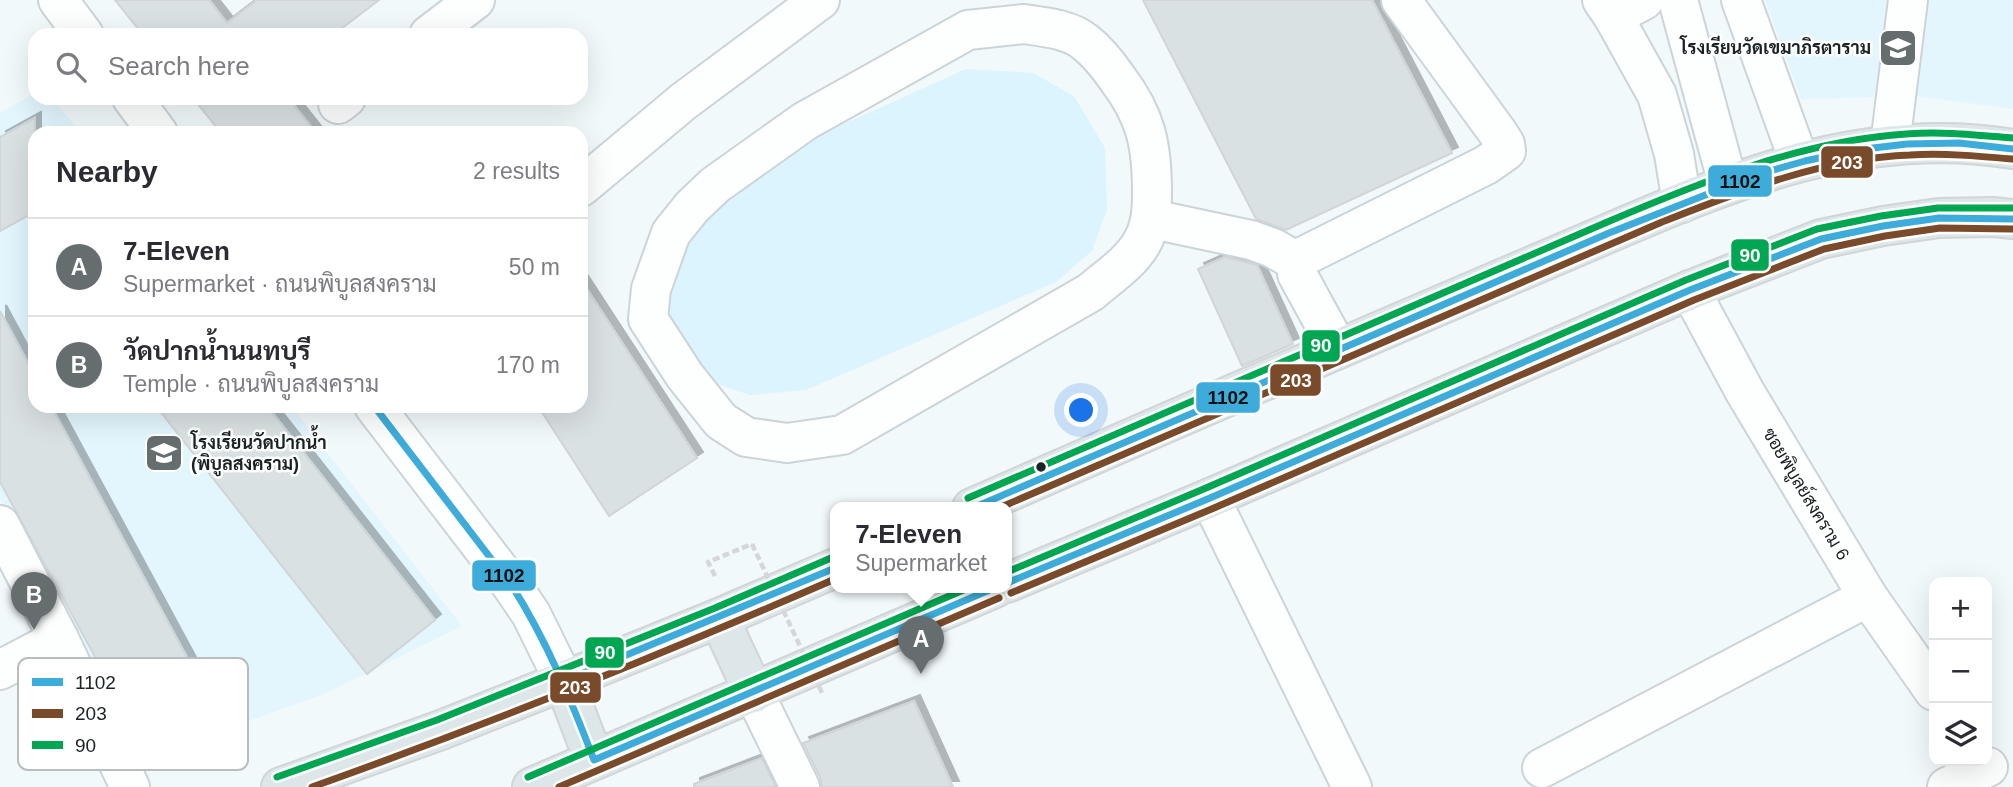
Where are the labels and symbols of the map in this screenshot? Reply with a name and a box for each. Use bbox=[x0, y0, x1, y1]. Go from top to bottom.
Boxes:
school or university icon: โรงเรียนวัดเขมาภิรตาราม bbox=[1877, 27, 1919, 69]
place label: โรงเรียนวัดเขมาภิรตาราม bbox=[1679, 35, 1871, 58]
line badge: 203 bbox=[1820, 145, 1874, 179]
text: 203 bbox=[1831, 152, 1863, 173]
line badge: 1102 bbox=[1707, 164, 1773, 198]
text: 1102 bbox=[1719, 171, 1761, 192]
line badge: 90 bbox=[1730, 238, 1770, 272]
text: 90 bbox=[1739, 245, 1761, 266]
line badge: 90 bbox=[1301, 329, 1341, 363]
text: 90 bbox=[1310, 335, 1332, 356]
line badge: 203 bbox=[1269, 363, 1322, 397]
text: 203 bbox=[1280, 370, 1312, 391]
line badge: 1102 bbox=[1195, 381, 1261, 414]
text: 1102 bbox=[1207, 387, 1249, 408]
your location bbox=[1064, 393, 1098, 427]
street label: ซอยพิบูลย์สงคราม 6 bbox=[1756, 423, 1856, 565]
place label: โรงเรียนวัดปากน้ำ (พิบูลสงคราม) bbox=[190, 425, 327, 477]
school or university icon: โรงเรียนวัดปากน้ำ (พิบูลสงคราม) bbox=[143, 432, 185, 474]
unlabelled marker bbox=[1034, 460, 1048, 474]
line badge: 1102 bbox=[471, 559, 537, 592]
text: 1102 bbox=[483, 565, 525, 586]
pin: B bbox=[11, 572, 57, 630]
pin: A bbox=[898, 616, 944, 674]
line badge: 90 bbox=[584, 636, 625, 669]
text: 90 bbox=[594, 642, 616, 663]
legend bbox=[18, 658, 248, 770]
line badge: 203 bbox=[549, 671, 602, 704]
text: 1102 bbox=[75, 672, 116, 693]
text: 203 bbox=[559, 677, 591, 698]
text: 203 bbox=[75, 703, 107, 724]
text: 90 bbox=[75, 735, 96, 756]

